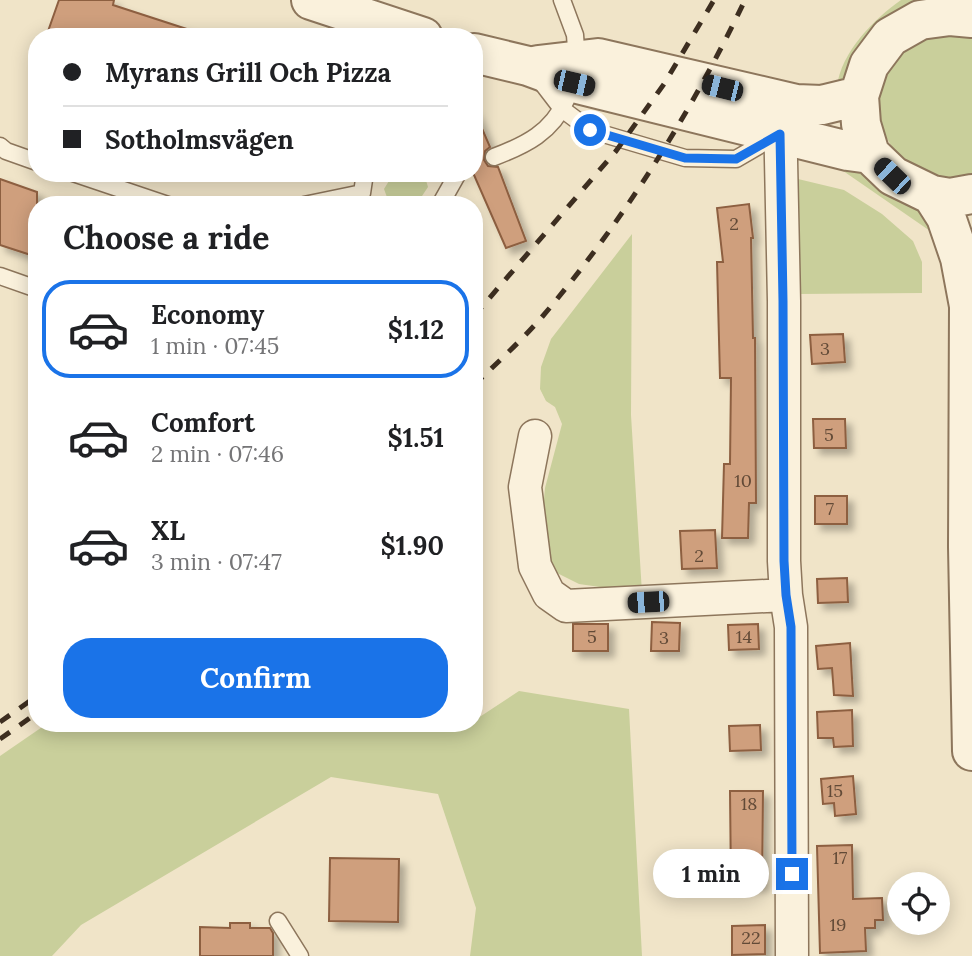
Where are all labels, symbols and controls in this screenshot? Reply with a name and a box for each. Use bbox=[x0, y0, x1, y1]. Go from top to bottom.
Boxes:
text: Myrans Grill Och Pizza bbox=[105, 56, 391, 89]
car bbox=[552, 68, 597, 98]
car bbox=[700, 73, 745, 103]
route start bbox=[574, 114, 606, 146]
text: Sotholmsvägen bbox=[105, 123, 294, 156]
car bbox=[870, 154, 915, 198]
house number: 2 bbox=[729, 212, 739, 235]
text: Choose a ride bbox=[63, 217, 270, 258]
icon: car bbox=[67, 298, 130, 361]
text: Economy bbox=[151, 298, 264, 331]
text: $1.12 bbox=[388, 313, 444, 346]
text: 1 min · 07:45 bbox=[151, 331, 279, 360]
house number: 3 bbox=[820, 337, 830, 360]
icon: car bbox=[67, 406, 130, 469]
text: Comfort bbox=[151, 406, 255, 439]
text: $1.51 bbox=[388, 421, 444, 454]
house number: 5 bbox=[824, 423, 834, 446]
text: 2 min · 07:46 bbox=[151, 439, 284, 468]
house number: 10 bbox=[734, 469, 752, 492]
house number: 7 bbox=[826, 497, 834, 520]
icon: car bbox=[67, 514, 130, 577]
text: XL bbox=[151, 514, 185, 547]
text: $1.90 bbox=[381, 529, 444, 562]
house number: 2 bbox=[694, 544, 704, 567]
text: 3 min · 07:47 bbox=[151, 547, 282, 576]
car bbox=[627, 590, 670, 614]
house number: 5 bbox=[587, 625, 597, 648]
house number: 14 bbox=[736, 625, 752, 648]
house number: 3 bbox=[659, 626, 669, 649]
button: Confirm bbox=[63, 638, 448, 718]
house number: 15 bbox=[827, 779, 843, 802]
house number: 18 bbox=[741, 792, 757, 815]
house number: 17 bbox=[833, 846, 847, 869]
callout: 1 min bbox=[652, 850, 768, 898]
route end bbox=[776, 858, 808, 890]
text: 1 min bbox=[682, 859, 740, 888]
map controls bbox=[887, 872, 950, 935]
button: locate bbox=[887, 872, 950, 935]
house number: 19 bbox=[830, 913, 846, 936]
house number: 22 bbox=[741, 926, 761, 949]

